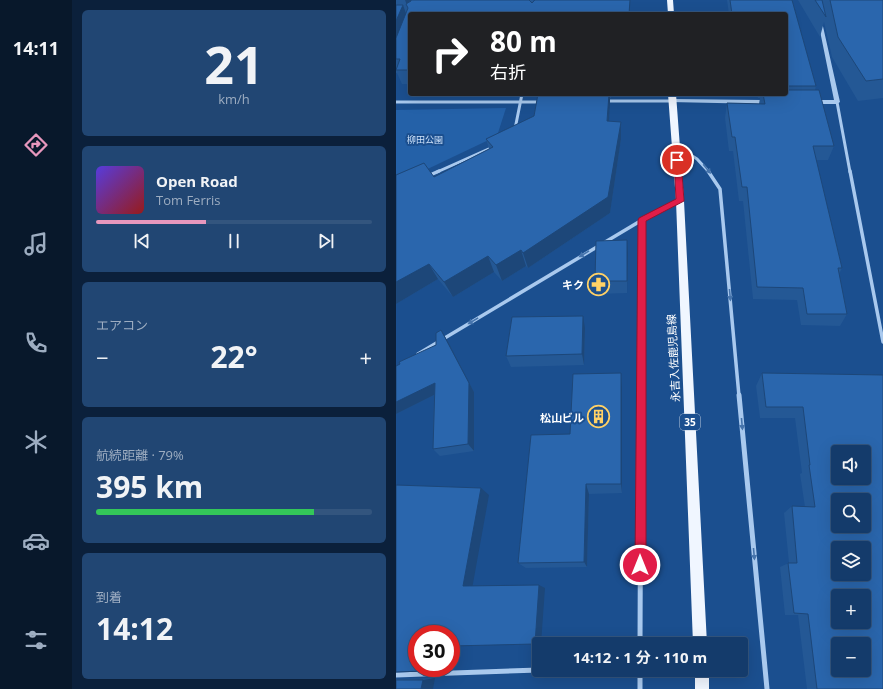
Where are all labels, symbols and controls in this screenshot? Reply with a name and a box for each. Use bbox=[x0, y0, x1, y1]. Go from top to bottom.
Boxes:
text: 80 m bbox=[490, 22, 557, 60]
text: 21 bbox=[204, 28, 264, 99]
icon: right bbox=[424, 28, 476, 80]
text: 14:11 bbox=[13, 36, 59, 60]
text: 右折 bbox=[490, 60, 526, 84]
text: km/h bbox=[218, 90, 250, 108]
icon: directions bbox=[22, 131, 50, 159]
park label: 柳田公園 bbox=[407, 133, 443, 146]
pin bbox=[660, 143, 694, 177]
icon: arrive bbox=[666, 149, 688, 171]
one-way arrow bbox=[703, 164, 711, 174]
text: Open Road bbox=[156, 171, 238, 191]
text: Tom Ferris bbox=[156, 191, 221, 209]
icon: music bbox=[22, 230, 50, 258]
icon: previous bbox=[131, 230, 153, 252]
icon: pause bbox=[223, 230, 245, 252]
icon: next bbox=[315, 230, 337, 252]
one-way arrow bbox=[578, 251, 590, 258]
pharmacy icon: キク bbox=[586, 271, 612, 297]
place label: キク bbox=[562, 277, 584, 292]
one-way arrow bbox=[726, 289, 733, 301]
street label: 永吉入佐鹿児島線 bbox=[663, 314, 683, 402]
text: エアコン bbox=[96, 316, 148, 334]
one-way arrow bbox=[468, 317, 478, 325]
icon: phone bbox=[22, 329, 50, 357]
text: 22° bbox=[210, 336, 258, 377]
text: − bbox=[96, 342, 109, 372]
text: + bbox=[359, 342, 372, 372]
building icon: 松山ビル bbox=[586, 404, 612, 430]
place label: 松山ビル bbox=[540, 410, 584, 425]
road number: 35 bbox=[680, 414, 700, 430]
one-way arrow bbox=[739, 418, 745, 430]
icon: climate bbox=[22, 428, 50, 456]
map controls bbox=[831, 445, 871, 677]
button: sound bbox=[831, 445, 871, 485]
text: 航続距離 · 79% bbox=[96, 446, 184, 464]
text: 395 km bbox=[96, 466, 203, 507]
button: search bbox=[831, 493, 871, 533]
icon: car bbox=[22, 527, 50, 555]
button: layers bbox=[831, 541, 871, 581]
position arrow bbox=[619, 544, 661, 586]
one-way arrow bbox=[751, 547, 758, 560]
text: 到着 bbox=[96, 588, 122, 606]
button: + bbox=[831, 589, 871, 629]
text: 14:12 bbox=[96, 608, 173, 649]
speed limit sign: 30 bbox=[408, 625, 460, 677]
icon: filters bbox=[22, 626, 50, 654]
button: − bbox=[831, 637, 871, 677]
text: 14:12 · 1 分 · 110 m bbox=[573, 647, 707, 667]

